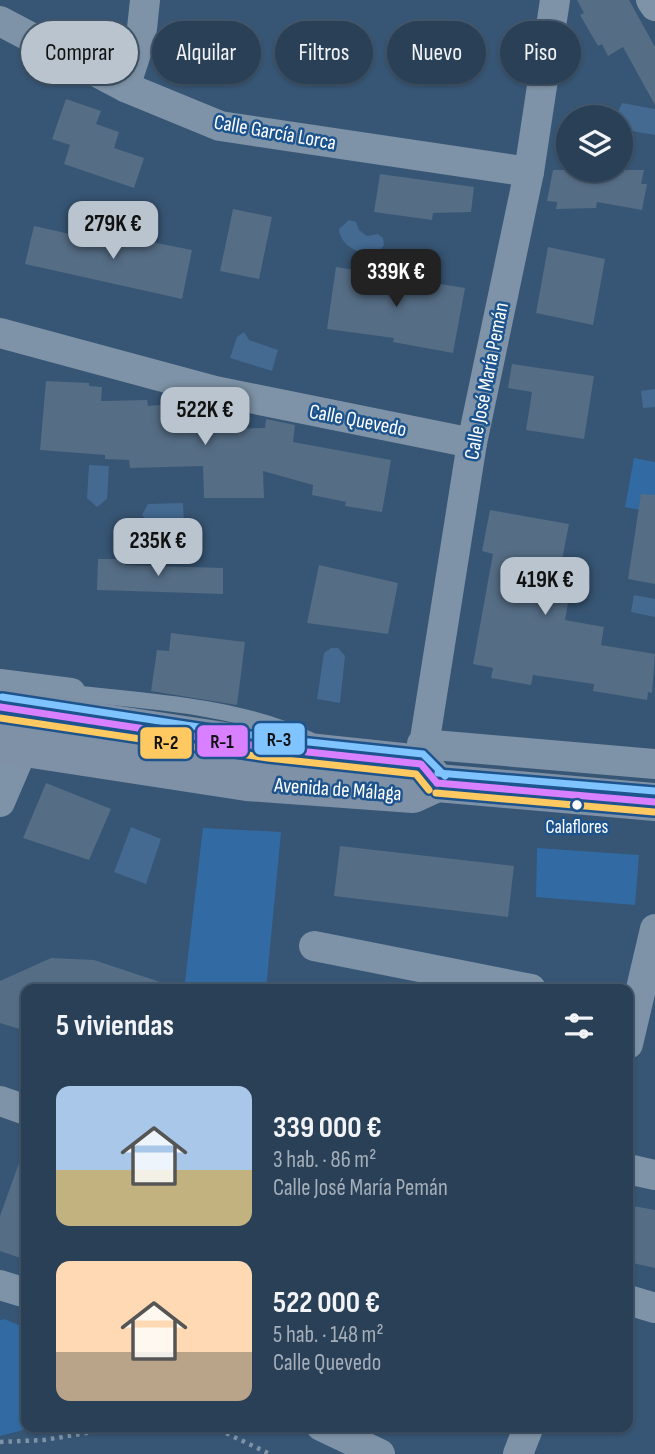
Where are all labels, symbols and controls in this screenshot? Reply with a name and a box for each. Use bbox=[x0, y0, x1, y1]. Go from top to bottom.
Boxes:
chip: Comprar bbox=[21, 21, 138, 84]
chip: Alquilar bbox=[152, 21, 261, 84]
chip: Filtros bbox=[275, 21, 373, 84]
chip: Nuevo bbox=[387, 21, 486, 84]
chip: Piso bbox=[500, 21, 581, 84]
map controls bbox=[556, 105, 633, 182]
button: layers bbox=[556, 105, 633, 182]
street label: Calle García Lorca bbox=[212, 109, 338, 156]
pin: 279K € bbox=[56, 202, 170, 261]
text: 279K € bbox=[84, 210, 142, 238]
pin: 339K € bbox=[339, 250, 453, 309]
text: 339K € bbox=[367, 258, 425, 286]
street label: Calle José María Pemán bbox=[459, 300, 514, 462]
pin: 522K € bbox=[148, 388, 262, 447]
text: 522K € bbox=[177, 396, 233, 424]
street label: Calle Quevedo bbox=[307, 399, 409, 442]
pin: 235K € bbox=[101, 518, 215, 578]
text: 235K € bbox=[129, 527, 187, 555]
pin: 419K € bbox=[488, 558, 602, 617]
text: 419K € bbox=[516, 566, 574, 594]
line badge: R-3 bbox=[253, 722, 306, 756]
line badge: R-1 bbox=[196, 724, 249, 758]
line badge: R-2 bbox=[139, 726, 193, 760]
text: R-3 bbox=[267, 729, 291, 752]
text: R-1 bbox=[210, 731, 234, 754]
text: R-2 bbox=[154, 732, 178, 755]
street label: Avenida de Málaga bbox=[273, 773, 402, 806]
marker: Calaflores bbox=[570, 798, 584, 812]
place label: Calaflores bbox=[546, 816, 609, 839]
icon: filters bbox=[560, 1007, 598, 1045]
text: 5 viviendas bbox=[56, 1008, 174, 1044]
text: 339 000 € bbox=[273, 1110, 382, 1146]
icon: home bbox=[112, 1114, 196, 1198]
text: 3 hab. · 86 m² bbox=[273, 1146, 376, 1174]
text: Calle José María Pemán bbox=[273, 1174, 448, 1202]
text: 522 000 € bbox=[273, 1285, 380, 1321]
icon: home bbox=[112, 1289, 196, 1373]
text: 5 hab. · 148 m² bbox=[273, 1321, 384, 1349]
text: Calle Quevedo bbox=[273, 1349, 381, 1377]

